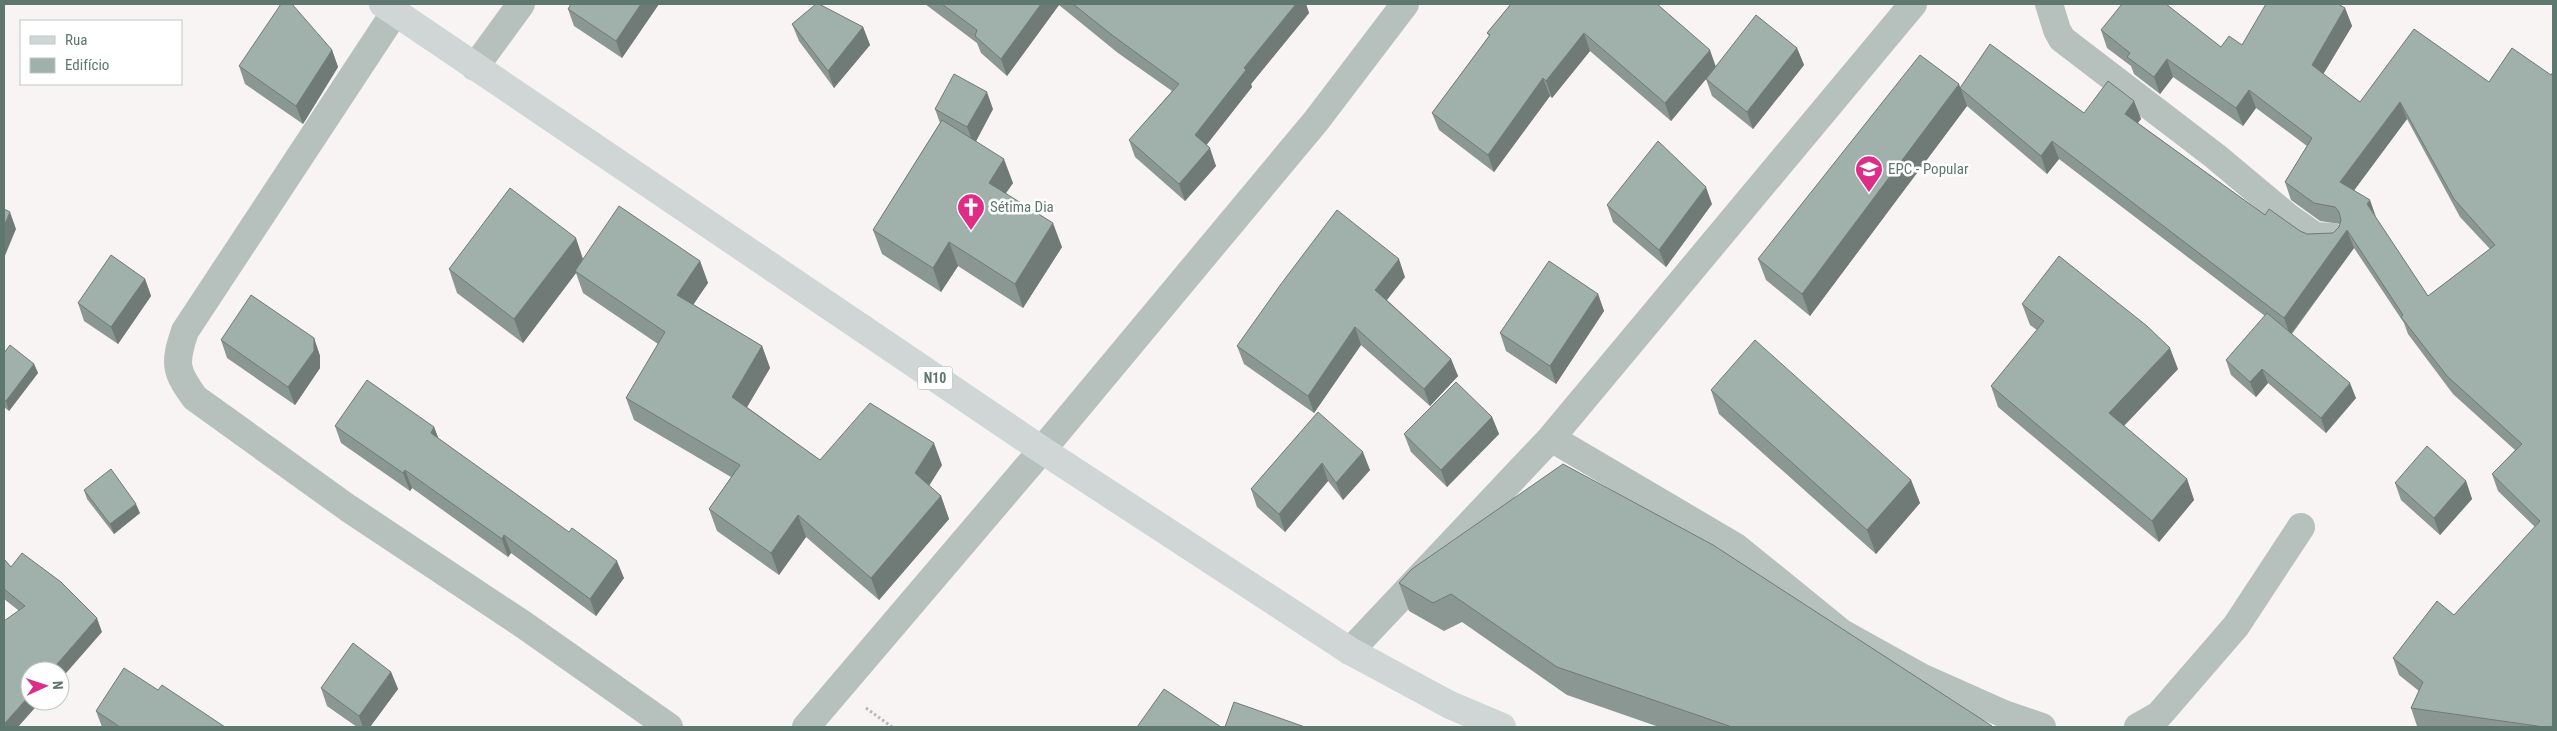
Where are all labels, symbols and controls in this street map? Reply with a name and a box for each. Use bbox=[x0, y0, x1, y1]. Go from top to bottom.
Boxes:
legend bbox=[20, 20, 182, 85]
text: Rua bbox=[65, 31, 87, 49]
text: Edifício bbox=[65, 56, 109, 74]
school or university icon: EPC - Popular bbox=[1854, 154, 1884, 193]
place label: EPC - Popular bbox=[1888, 160, 1969, 178]
church icon: Sétima Dia bbox=[956, 192, 986, 231]
place label: Sétima Dia bbox=[990, 198, 1054, 216]
road number: N10 bbox=[918, 366, 952, 389]
north arrow bbox=[20, 661, 70, 711]
text: N bbox=[50, 681, 66, 690]

